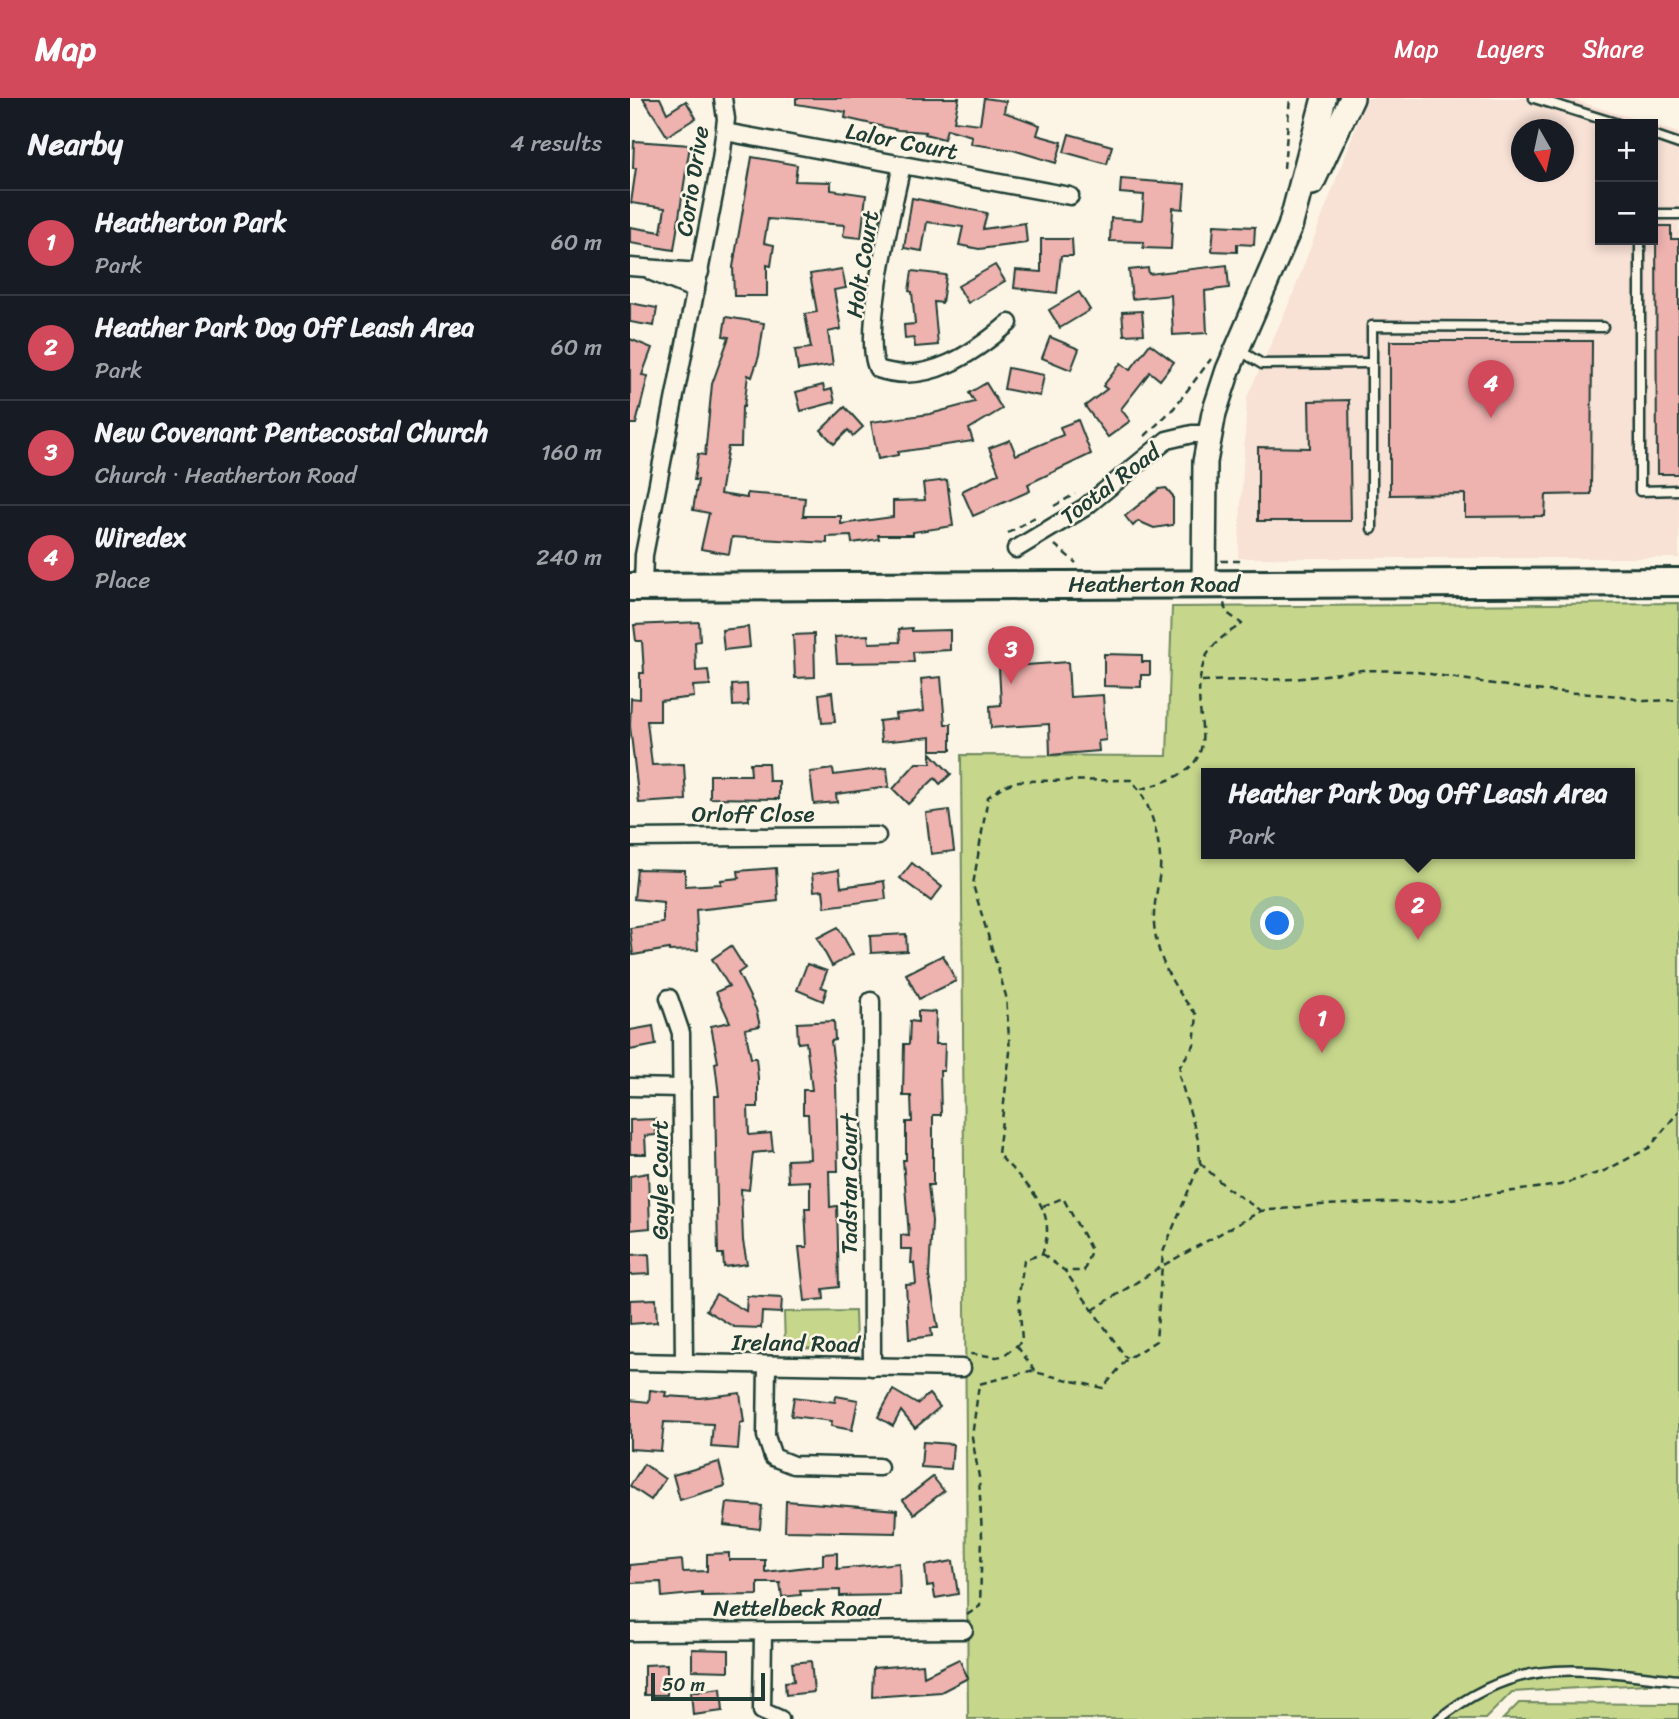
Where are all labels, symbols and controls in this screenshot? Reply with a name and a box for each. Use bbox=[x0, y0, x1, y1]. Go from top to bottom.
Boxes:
text: Map bbox=[35, 20, 96, 78]
text: Map bbox=[1394, 28, 1439, 70]
text: Layers bbox=[1477, 28, 1544, 70]
text: Share bbox=[1582, 28, 1644, 70]
street label: Lalor Court bbox=[842, 111, 961, 172]
text: Nearby bbox=[28, 117, 123, 171]
north arrow bbox=[1511, 119, 1574, 182]
map controls bbox=[1595, 119, 1658, 245]
button: + bbox=[1595, 119, 1658, 182]
text: 4 results bbox=[510, 123, 602, 164]
street label: Corio Drive bbox=[664, 123, 721, 239]
button: − bbox=[1595, 182, 1658, 245]
text: Heatherton Park bbox=[95, 199, 287, 245]
street label: Holt Court bbox=[834, 207, 891, 321]
text: 1 bbox=[46, 222, 56, 263]
text: 60 m bbox=[551, 222, 602, 263]
text: Park bbox=[95, 245, 142, 286]
text: Heather Park Dog Off Leash Area bbox=[95, 304, 474, 350]
text: 2 bbox=[44, 327, 58, 368]
text: 60 m bbox=[551, 327, 602, 368]
text: Park bbox=[95, 350, 142, 391]
pin: 4 bbox=[1468, 360, 1514, 418]
text: New Covenant Pentecostal Church bbox=[95, 409, 488, 455]
text: 3 bbox=[45, 432, 57, 473]
text: 160 m bbox=[541, 432, 602, 473]
street label: Tootal Road bbox=[1051, 432, 1171, 536]
text: Church · Heatherton Road bbox=[95, 455, 357, 496]
text: Wiredex bbox=[95, 514, 186, 560]
text: 4 bbox=[44, 537, 58, 578]
text: 240 m bbox=[536, 537, 602, 578]
text: Place bbox=[95, 560, 150, 601]
street label: Heatherton Road bbox=[1068, 564, 1242, 605]
pin: 3 bbox=[988, 626, 1034, 684]
popup bbox=[1201, 768, 1635, 859]
text: Heather Park Dog Off Leash Area bbox=[1228, 770, 1608, 816]
street label: Orloff Close bbox=[691, 794, 815, 835]
text: Park bbox=[1228, 816, 1276, 857]
pin: 2 bbox=[1395, 882, 1441, 940]
your location bbox=[1260, 906, 1294, 940]
pin: 1 bbox=[1299, 995, 1345, 1053]
street label: Tadstan Court bbox=[829, 1112, 870, 1254]
street label: Gayle Court bbox=[640, 1120, 681, 1240]
street label: Ireland Road bbox=[731, 1322, 862, 1365]
street label: Nettelbeck Road bbox=[713, 1588, 883, 1629]
text: 50 m bbox=[662, 1668, 705, 1701]
scale bar bbox=[651, 1670, 765, 1702]

